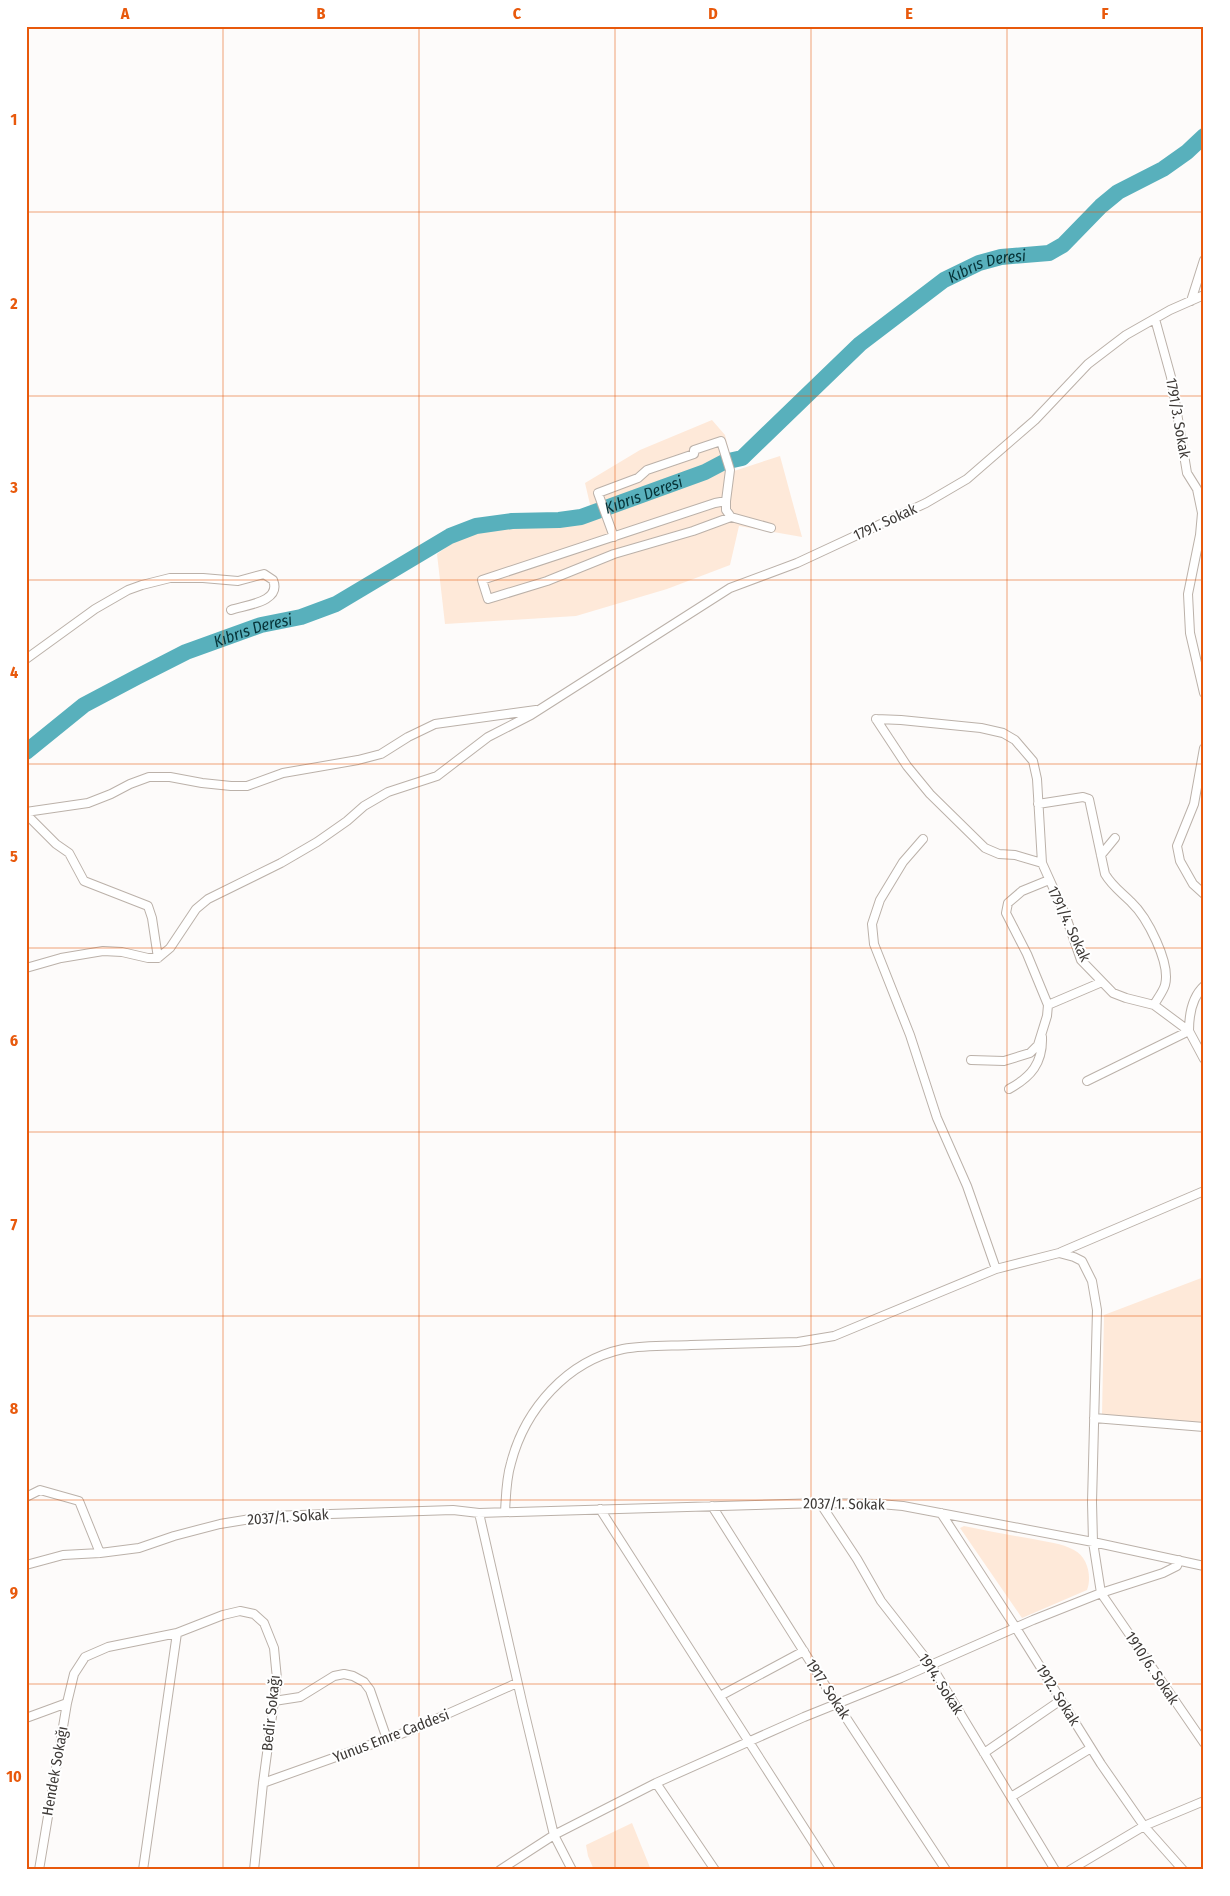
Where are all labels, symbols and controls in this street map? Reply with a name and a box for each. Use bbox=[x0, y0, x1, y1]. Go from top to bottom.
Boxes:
text: A bbox=[120, 4, 130, 23]
text: B bbox=[317, 4, 326, 23]
text: C bbox=[513, 4, 522, 23]
text: D bbox=[708, 4, 718, 23]
text: E bbox=[905, 4, 913, 23]
text: F bbox=[1101, 4, 1109, 23]
text: 1 bbox=[11, 110, 17, 129]
water label: Kıbrıs Deresi bbox=[944, 245, 1027, 286]
text: 2 bbox=[9, 294, 18, 313]
street label: 1791/3. Sokak bbox=[1162, 377, 1194, 459]
water label: Kıbrıs Deresi bbox=[602, 472, 685, 517]
text: 3 bbox=[9, 478, 18, 497]
street label: 1791. Sokak bbox=[851, 500, 919, 544]
water label: Kıbrıs Deresi bbox=[211, 610, 294, 651]
text: 4 bbox=[10, 663, 18, 682]
text: 5 bbox=[10, 847, 18, 866]
street label: 1791/4. Sokak bbox=[1044, 883, 1094, 965]
text: 6 bbox=[10, 1031, 18, 1050]
text: 7 bbox=[11, 1215, 18, 1234]
text: 8 bbox=[10, 1399, 19, 1418]
street label: 2037/1. Sokak bbox=[803, 1494, 885, 1514]
street label: 2037/1. Sokak bbox=[247, 1505, 329, 1529]
text: 9 bbox=[10, 1583, 18, 1602]
street label: 1910/6. Sokak bbox=[1121, 1628, 1183, 1708]
street label: 1914. Sokak bbox=[915, 1650, 967, 1718]
street label: 1917. Sokak bbox=[802, 1656, 854, 1722]
street label: 1912. Sokak bbox=[1032, 1661, 1084, 1729]
street label: Bedir Sokağı bbox=[258, 1674, 284, 1752]
street label: Yunus Emre Caddesi bbox=[330, 1706, 452, 1766]
street label: Hendek Sokağı bbox=[38, 1725, 72, 1817]
text: 10 bbox=[6, 1767, 22, 1786]

